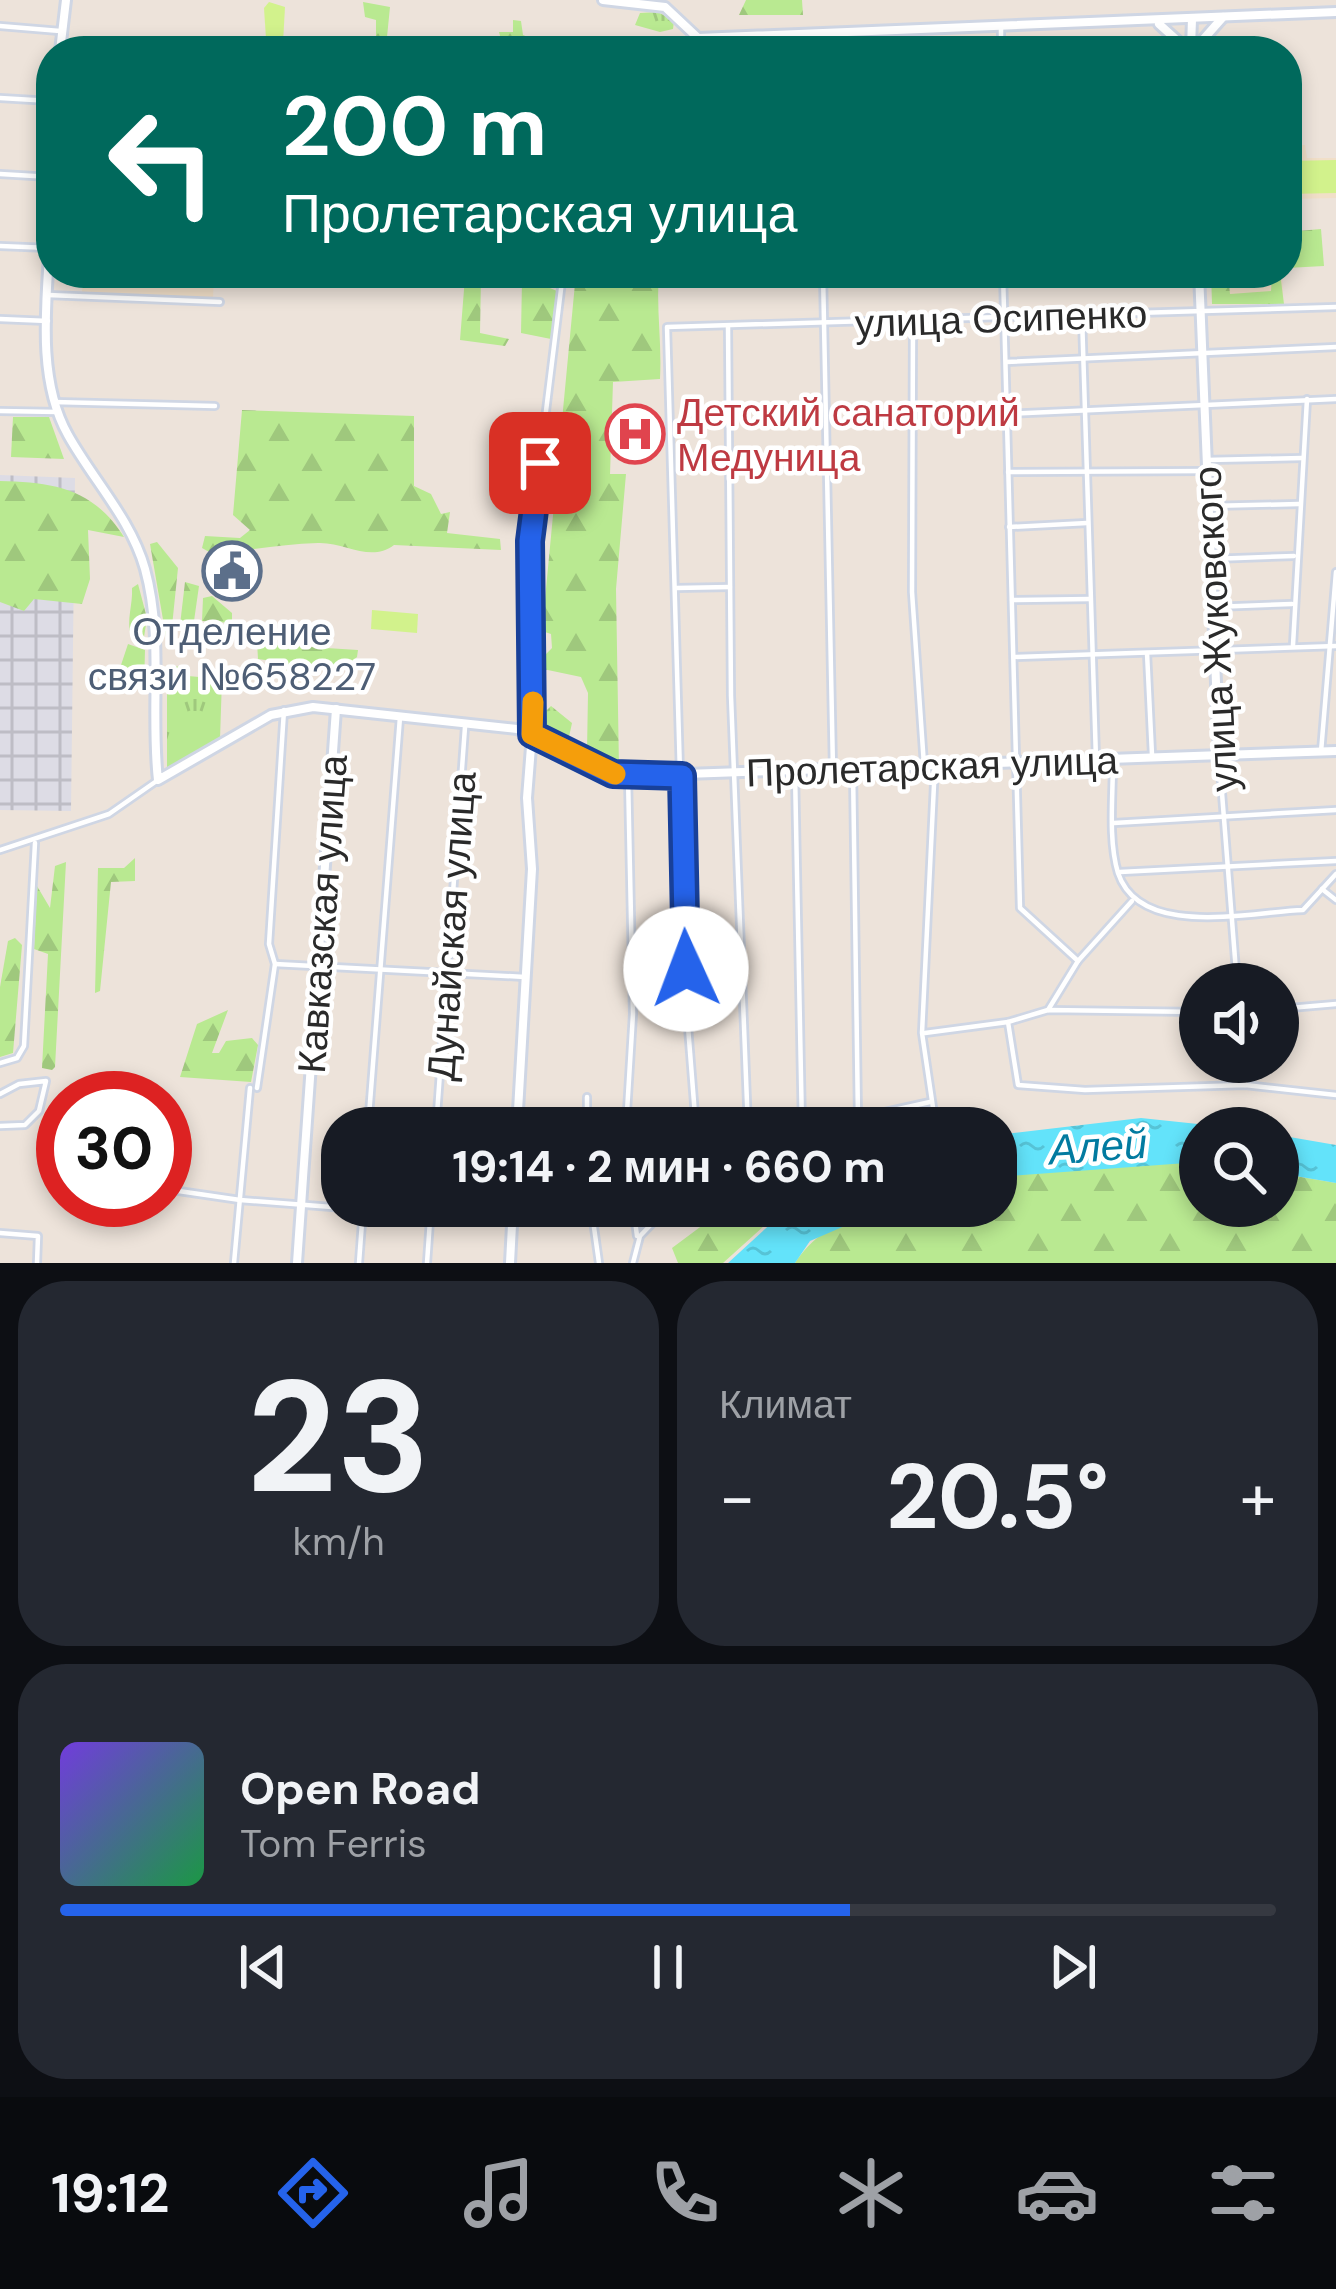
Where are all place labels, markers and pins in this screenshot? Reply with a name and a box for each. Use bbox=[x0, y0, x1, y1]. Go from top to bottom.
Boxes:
place label: Детский санаторий Медуница bbox=[677, 387, 1020, 483]
hospital icon: Детский санаторий Медуница bbox=[604, 403, 666, 465]
pin bbox=[489, 412, 591, 514]
public building icon: Отделение связи №658227 bbox=[201, 540, 263, 602]
place label: Отделение связи №658227 bbox=[88, 606, 376, 702]

